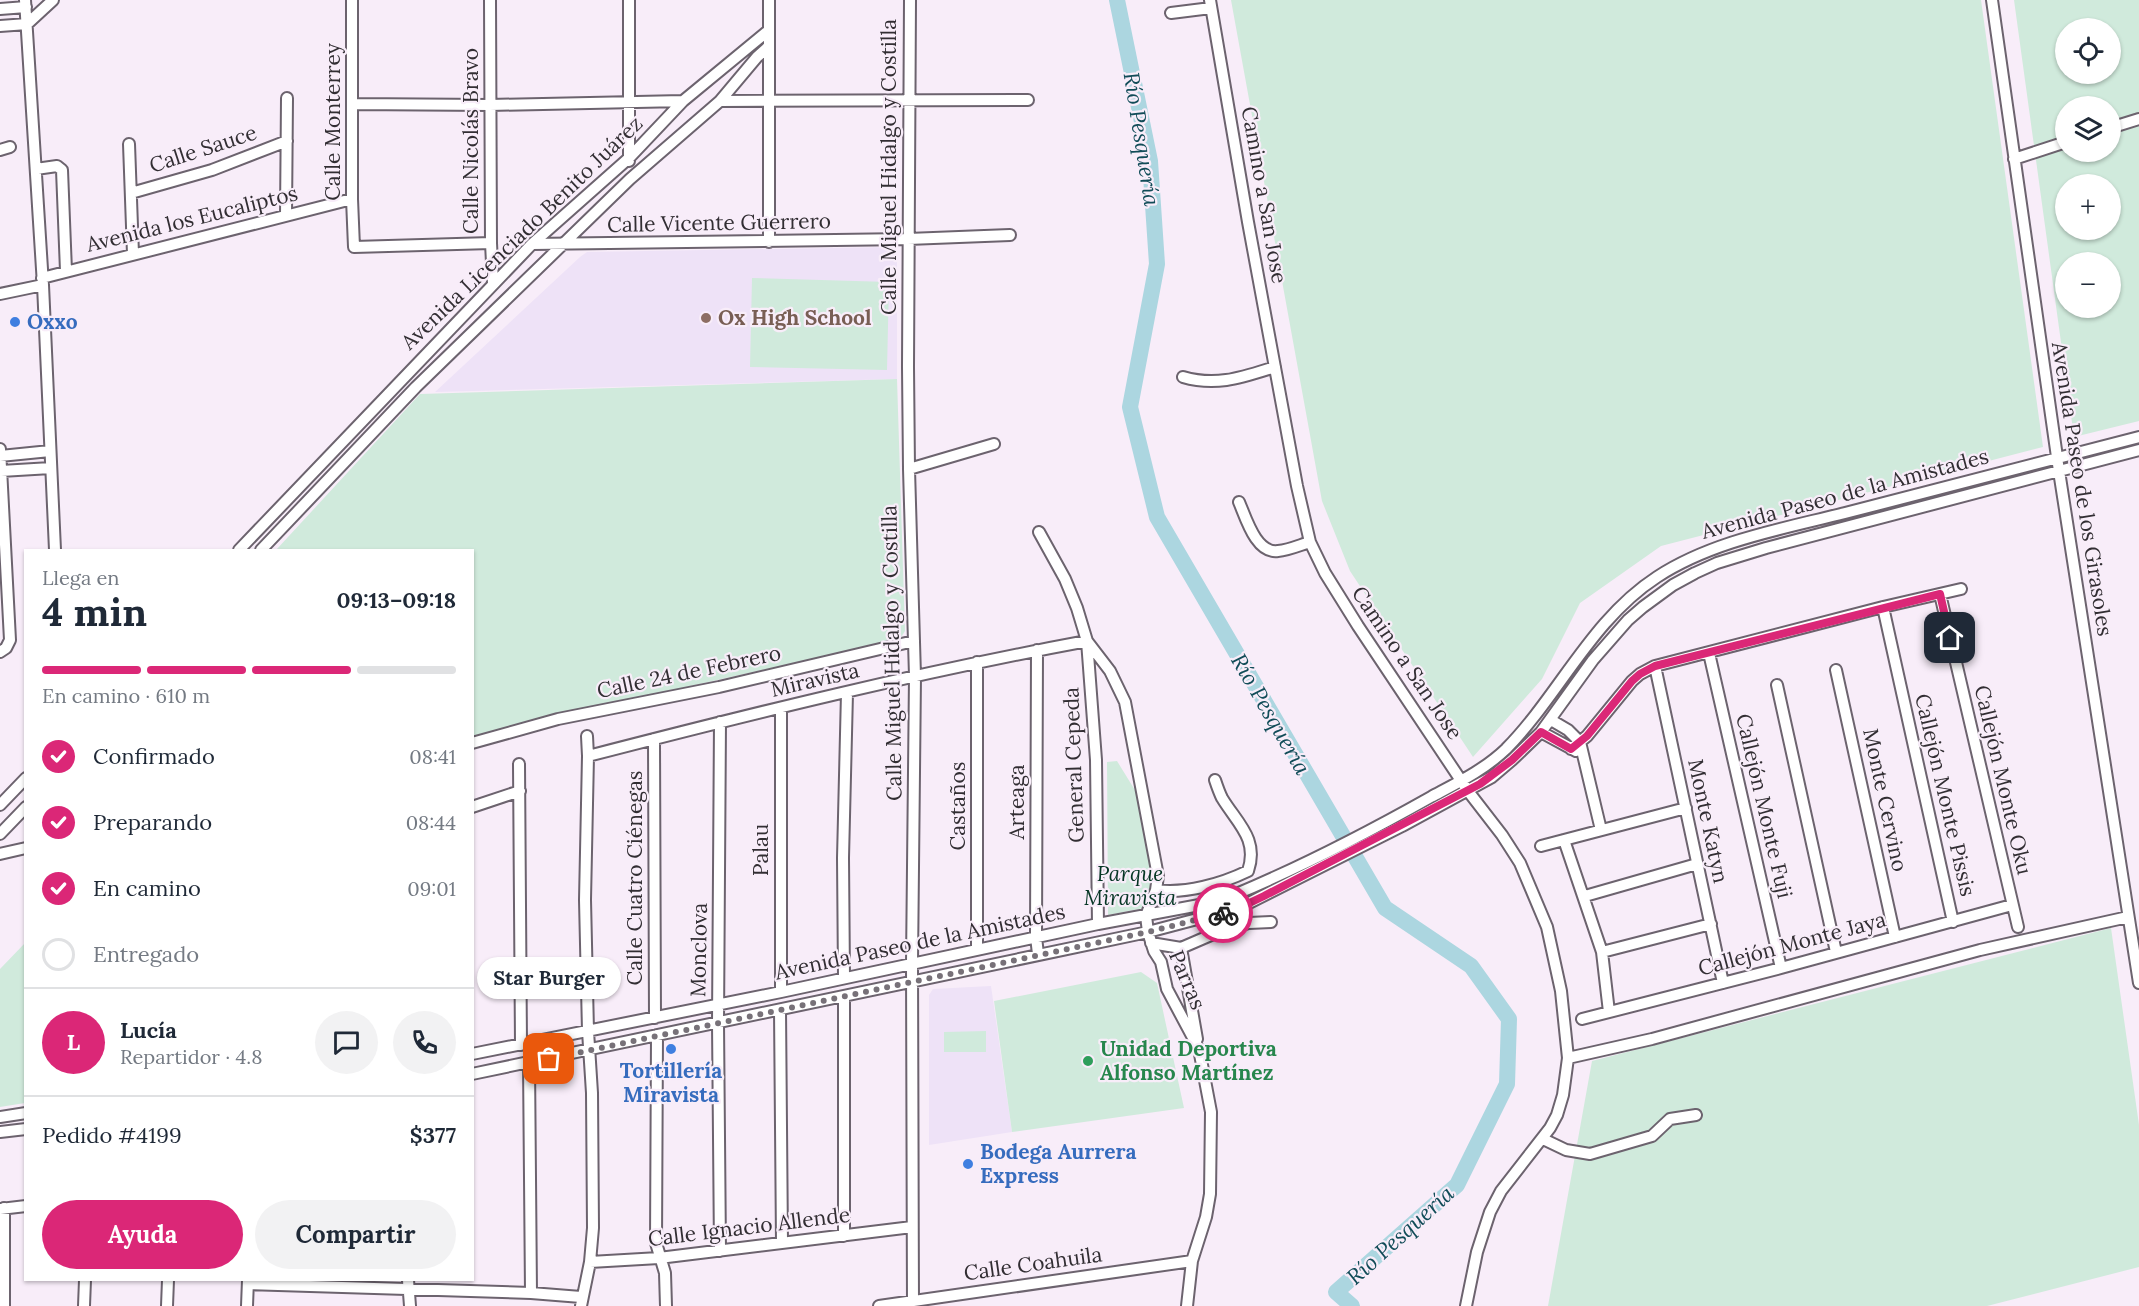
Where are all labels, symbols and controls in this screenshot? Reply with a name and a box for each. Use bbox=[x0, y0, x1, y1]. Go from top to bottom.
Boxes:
map controls bbox=[2055, 18, 2121, 318]
button: locate bbox=[2055, 18, 2121, 84]
street label: Calle Miguel Hidalgo y Costilla bbox=[875, 19, 902, 315]
street label: Calle Monterrey bbox=[319, 43, 346, 201]
street label: Calle Nicolás Bravo bbox=[457, 48, 484, 234]
water label: Río Pesquería bbox=[1118, 70, 1167, 209]
button: layers bbox=[2055, 96, 2121, 162]
street label: Camino a San Jose bbox=[1236, 104, 1293, 286]
street label: Avenida Licenciado Benito Juárez bbox=[395, 110, 648, 356]
street label: Calle Sauce bbox=[146, 118, 260, 179]
button: + bbox=[2055, 174, 2121, 240]
street label: Avenida los Eucaliptos bbox=[82, 179, 300, 258]
street label: Calle Vicente Guerrero bbox=[607, 207, 831, 238]
button: − bbox=[2055, 252, 2121, 318]
place label: Ox High School bbox=[718, 304, 872, 331]
place label: Oxxo bbox=[27, 308, 78, 335]
marker: Ox High School bbox=[699, 311, 713, 325]
marker: Oxxo bbox=[8, 315, 22, 329]
street label: Avenida Paseo de los Girasoles bbox=[2046, 339, 2119, 638]
street label: Avenida Paseo de la Amistades bbox=[1697, 442, 1991, 545]
street label: Calle Miguel Hidalgo y Costilla bbox=[875, 505, 908, 801]
text: Llega en bbox=[42, 565, 119, 590]
street label: Camino a San Jose bbox=[1346, 581, 1469, 745]
text: 09:13–09:18 bbox=[337, 586, 456, 614]
text: 4 min bbox=[42, 587, 147, 637]
pin bbox=[1924, 612, 1975, 663]
icon: home bbox=[1933, 621, 1966, 654]
street label: Calle 24 de Febrero bbox=[594, 639, 783, 704]
water label: Río Pesquería bbox=[1225, 649, 1317, 780]
street label: Miravista bbox=[768, 656, 862, 703]
street label: Callejón Monte Oku bbox=[1969, 682, 2038, 877]
text: En camino · 610 m bbox=[42, 683, 210, 708]
street label: General Cepeda bbox=[1057, 687, 1090, 843]
street label: Callejón Monte Pissis bbox=[1909, 691, 1982, 899]
street label: Callejón Monte Fuji bbox=[1730, 711, 1799, 901]
street label: Monte Cervino bbox=[1857, 726, 1914, 874]
icon: check bbox=[42, 740, 75, 773]
text: Confirmado bbox=[93, 742, 215, 770]
text: 08:41 bbox=[409, 744, 456, 769]
street label: Monte Katyn bbox=[1682, 756, 1735, 886]
street label: Castaños bbox=[944, 762, 971, 850]
street label: Arteaga bbox=[1003, 764, 1030, 841]
street label: Calle Cuatro Ciénegas bbox=[621, 771, 648, 985]
icon: check bbox=[42, 806, 75, 839]
text: Preparando bbox=[93, 808, 212, 836]
text: 08:44 bbox=[406, 810, 456, 835]
street label: Palau bbox=[747, 824, 774, 876]
park label: Parque Miravista bbox=[1084, 860, 1177, 911]
icon: check bbox=[42, 872, 75, 905]
text: En camino bbox=[93, 874, 201, 902]
text: 09:01 bbox=[407, 876, 456, 901]
courier bbox=[1193, 883, 1253, 943]
icon: bike bbox=[1207, 897, 1240, 930]
street label: Avenida Paseo de la Amistades bbox=[771, 898, 1068, 986]
street label: Monclova bbox=[684, 902, 713, 997]
street label: Callejón Monte Jaya bbox=[1695, 905, 1889, 982]
text: Entregado bbox=[93, 940, 199, 968]
street label: Parras bbox=[1163, 946, 1212, 1014]
callout: Star Burger bbox=[477, 957, 621, 999]
text: Star Burger bbox=[493, 965, 605, 990]
button: chat bbox=[315, 1011, 378, 1074]
button: phone bbox=[393, 1011, 456, 1074]
text: Lucía bbox=[120, 1016, 177, 1044]
text: L bbox=[67, 1028, 80, 1056]
pin bbox=[523, 1033, 574, 1084]
place label: Unidad Deportiva Alfonso Martínez bbox=[1100, 1035, 1277, 1086]
icon: bag bbox=[532, 1042, 565, 1075]
marker: Tortillería Miravista bbox=[664, 1042, 678, 1056]
text: Repartidor · 4.8 bbox=[120, 1044, 263, 1069]
marker: Unidad Deportiva Alfonso Martínez bbox=[1081, 1054, 1095, 1068]
place label: Tortillería Miravista bbox=[620, 1057, 722, 1108]
text: Pedido #4199 bbox=[42, 1121, 182, 1149]
text: $377 bbox=[410, 1121, 456, 1149]
place label: Bodega Aurrera Express bbox=[980, 1138, 1137, 1189]
marker: Bodega Aurrera Express bbox=[961, 1157, 975, 1171]
water label: Río Pesquería bbox=[1340, 1179, 1460, 1291]
button: Ayuda bbox=[42, 1200, 243, 1269]
button: Compartir bbox=[255, 1200, 456, 1269]
street label: Calle Ignacio Allende bbox=[646, 1201, 851, 1252]
street label: Calle Coahuila bbox=[962, 1240, 1104, 1287]

